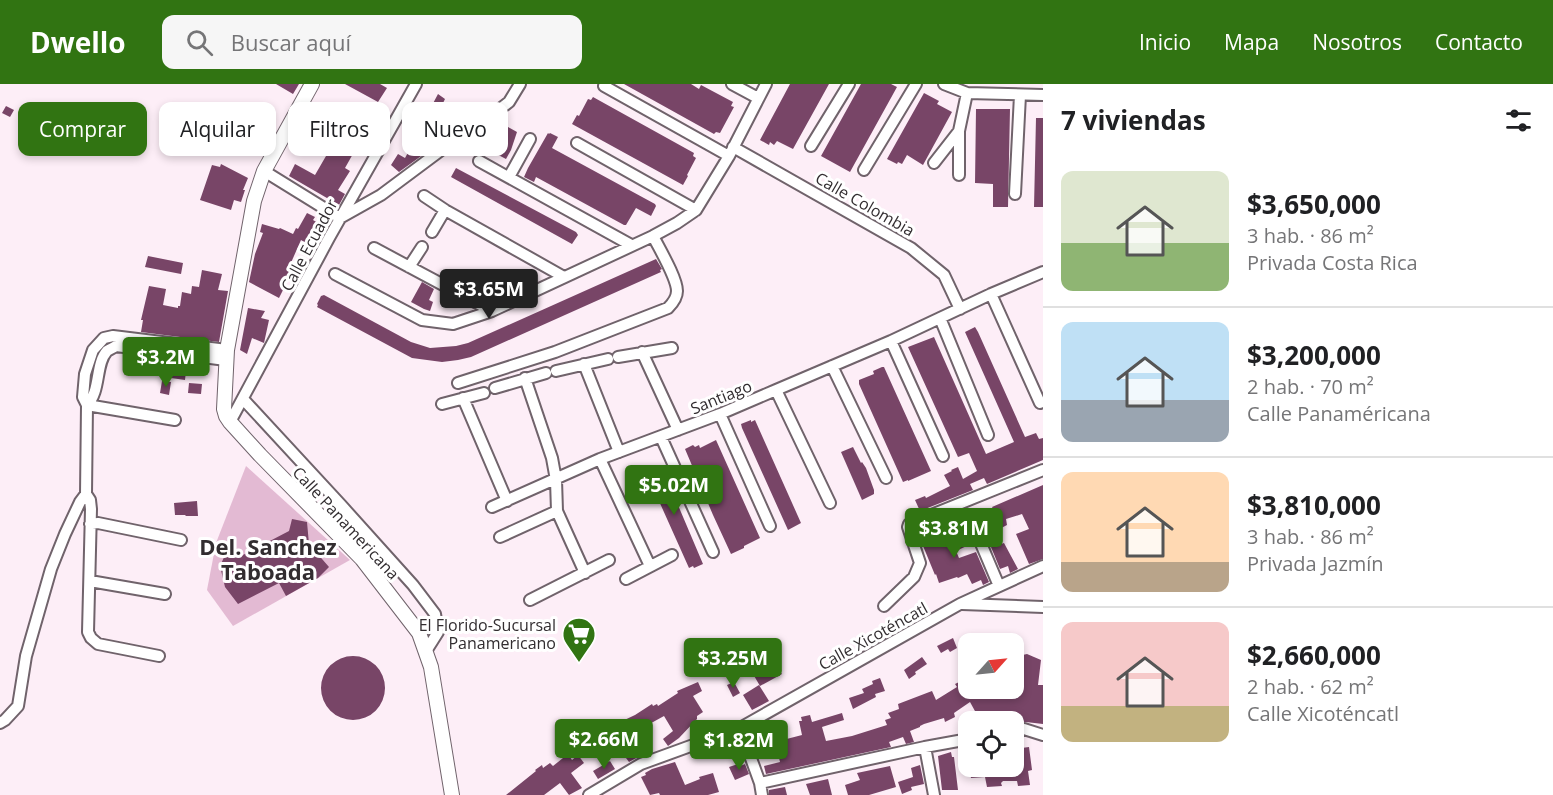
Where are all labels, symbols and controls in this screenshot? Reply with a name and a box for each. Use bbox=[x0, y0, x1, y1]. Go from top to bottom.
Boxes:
search box bbox=[162, 15, 582, 69]
text: Dwello bbox=[30, 23, 126, 61]
icon: search bbox=[183, 26, 216, 59]
text: Buscar aquí bbox=[231, 27, 351, 57]
text: Inicio bbox=[1139, 28, 1191, 56]
text: Mapa bbox=[1224, 28, 1279, 56]
text: Nosotros bbox=[1312, 28, 1402, 56]
text: Contacto bbox=[1435, 28, 1523, 56]
chip: Comprar bbox=[18, 102, 147, 156]
chip: Alquilar bbox=[159, 102, 276, 156]
chip: Filtros bbox=[288, 102, 390, 156]
chip: Nuevo bbox=[402, 102, 508, 156]
text: 7 viviendas bbox=[1061, 102, 1206, 138]
icon: filters bbox=[1502, 104, 1535, 137]
street label: Calle Colombia bbox=[811, 167, 919, 241]
text: $3,650,000 bbox=[1247, 186, 1381, 222]
street label: Calle Ecuador bbox=[275, 195, 343, 295]
icon: home bbox=[1109, 195, 1181, 267]
text: 3 hab. · 86 m² bbox=[1247, 222, 1374, 249]
text: Privada Costa Rica bbox=[1247, 249, 1418, 276]
pin: $3.65M bbox=[440, 269, 538, 320]
text: $3.65M bbox=[454, 275, 524, 302]
pin: $3.2M bbox=[124, 337, 208, 388]
text: $3,200,000 bbox=[1247, 337, 1381, 373]
text: $3.2M bbox=[137, 343, 195, 370]
icon: home bbox=[1109, 346, 1181, 418]
text: 2 hab. · 70 m² bbox=[1247, 373, 1374, 400]
street label: Santiago bbox=[687, 375, 755, 419]
text: Calle Panaméricana bbox=[1247, 400, 1431, 427]
street label: Calle Panamericana bbox=[288, 462, 404, 584]
pin: $5.02M bbox=[625, 465, 723, 516]
text: $5.02M bbox=[639, 471, 709, 498]
text: $3,810,000 bbox=[1247, 487, 1381, 523]
icon: home bbox=[1109, 496, 1181, 568]
pin: $3.81M bbox=[905, 508, 1003, 559]
text: $3.81M bbox=[919, 514, 989, 541]
text: 3 hab. · 86 m² bbox=[1247, 523, 1374, 550]
district label: Del. Sanchez Taboada bbox=[199, 531, 337, 586]
text: Privada Jazmín bbox=[1247, 550, 1384, 577]
street label: Calle Xicoténcatl bbox=[815, 597, 931, 675]
place label: El Florido-Sucursal Panamericano bbox=[419, 614, 556, 654]
supermarket icon: El Florido-Sucursal Panamericano bbox=[561, 616, 597, 663]
north arrow bbox=[958, 633, 1024, 699]
map controls bbox=[958, 633, 1024, 777]
text: $2,660,000 bbox=[1247, 637, 1381, 673]
pin: $3.25M bbox=[684, 638, 782, 689]
text: $3.25M bbox=[698, 644, 768, 671]
icon: home bbox=[1109, 646, 1181, 718]
text: 2 hab. · 62 m² bbox=[1247, 673, 1374, 700]
text: Calle Xicoténcatl bbox=[1247, 700, 1399, 727]
button: locate bbox=[958, 711, 1024, 777]
pin: $2.66M bbox=[555, 719, 653, 770]
pin: $1.82M bbox=[690, 720, 788, 771]
text: $2.66M bbox=[569, 725, 639, 752]
text: $1.82M bbox=[704, 726, 774, 753]

